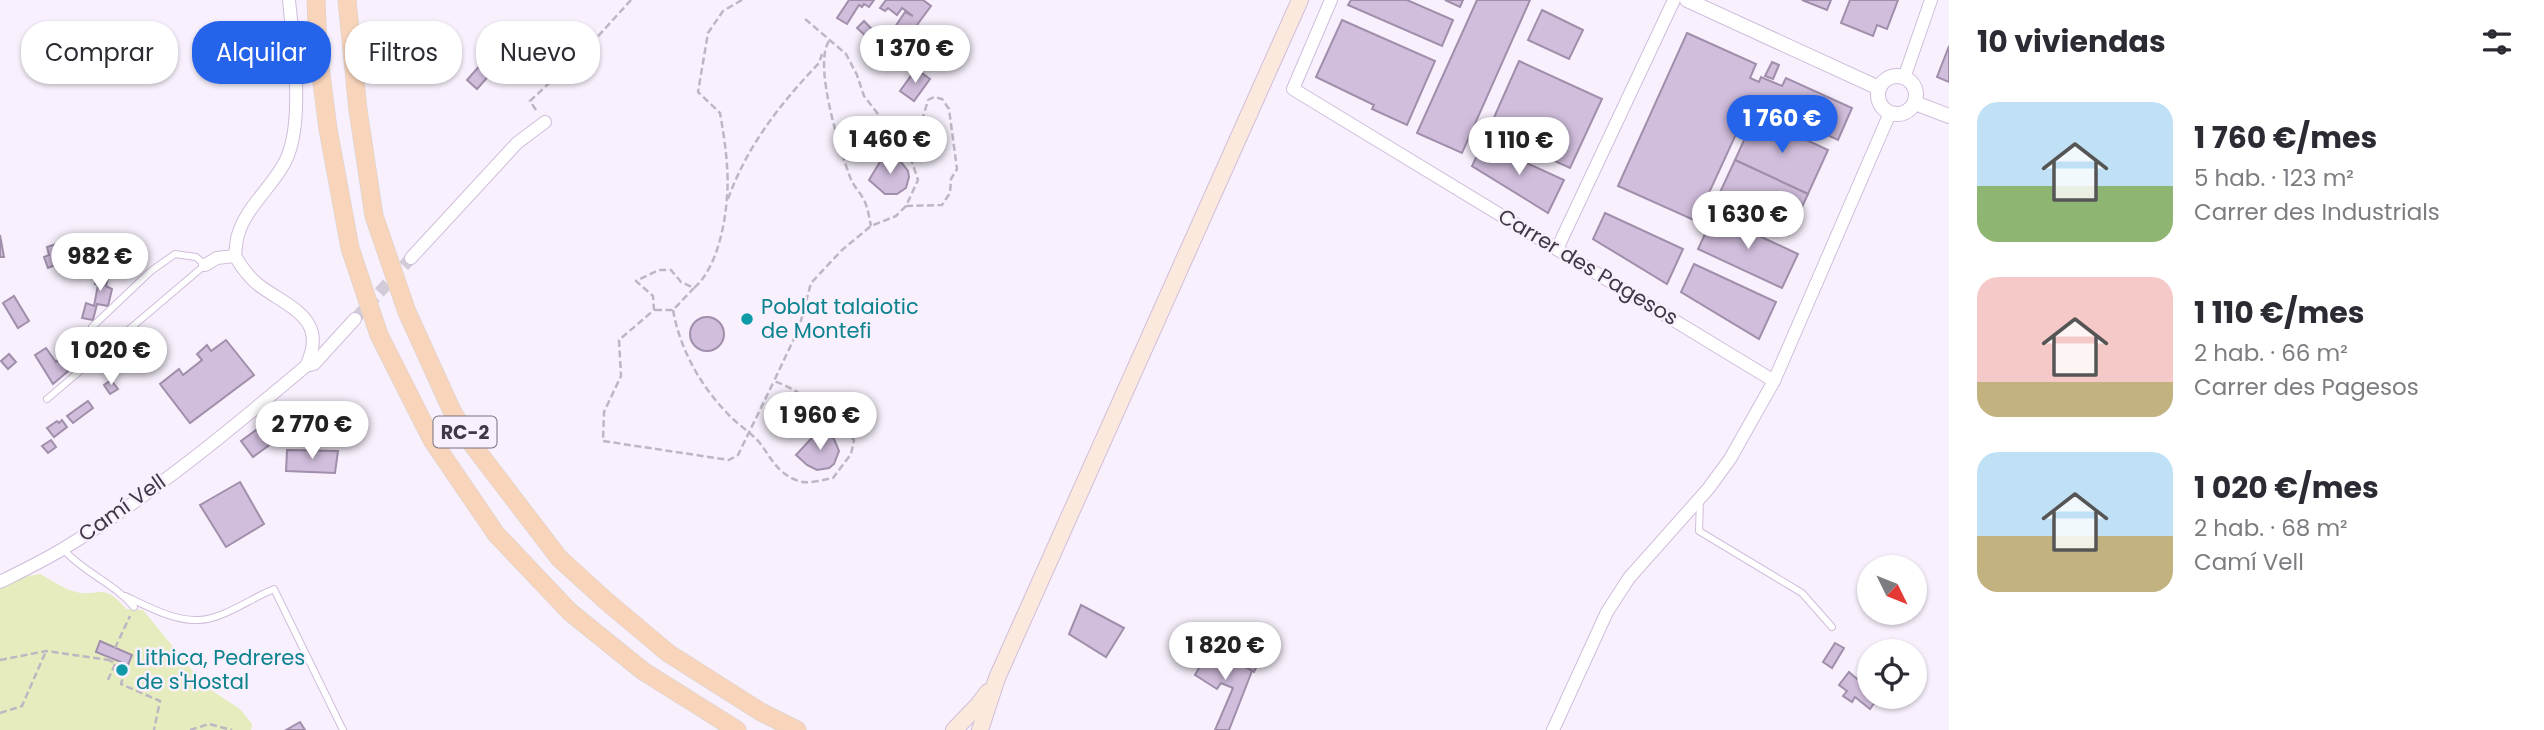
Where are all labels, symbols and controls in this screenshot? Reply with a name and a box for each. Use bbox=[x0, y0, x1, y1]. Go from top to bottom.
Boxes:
text: 10 viviendas bbox=[1977, 20, 2166, 63]
chip: Comprar bbox=[21, 21, 178, 84]
chip: Alquilar bbox=[192, 21, 331, 84]
chip: Filtros bbox=[345, 21, 462, 84]
chip: Nuevo bbox=[476, 21, 600, 84]
icon: filters bbox=[2478, 23, 2516, 61]
pin: 1 370 € bbox=[850, 25, 980, 85]
text: 1 370 € bbox=[876, 32, 954, 64]
pin: 1 760 € bbox=[1717, 96, 1847, 155]
text: 1 760 € bbox=[1743, 102, 1821, 134]
pin: 1 460 € bbox=[825, 116, 955, 176]
text: 1 760 €/mes bbox=[2194, 116, 2377, 159]
pin: 1 110 € bbox=[1454, 118, 1584, 177]
text: 1 460 € bbox=[849, 123, 931, 155]
text: 1 110 € bbox=[1485, 124, 1554, 156]
icon: home bbox=[2033, 130, 2117, 214]
text: 5 hab. · 123 m² bbox=[2194, 162, 2354, 194]
pin: 1 630 € bbox=[1683, 191, 1813, 251]
text: Carrer des Industrials bbox=[2194, 196, 2440, 228]
text: 1 630 € bbox=[1708, 198, 1788, 230]
street label: Carrer des Pagesos bbox=[1493, 201, 1684, 332]
pin: 982 € bbox=[51, 233, 149, 293]
text: 982 € bbox=[67, 240, 133, 272]
text: 1 110 €/mes bbox=[2194, 291, 2365, 334]
place label: Poblat talaiotic de Montefi bbox=[761, 292, 919, 345]
icon: home bbox=[2033, 305, 2117, 389]
marker: Poblat talaiotic de Montefi bbox=[739, 311, 755, 327]
pin: 1 020 € bbox=[46, 328, 176, 387]
text: 1 020 € bbox=[71, 334, 151, 366]
text: 2 hab. · 66 m² bbox=[2194, 337, 2348, 369]
text: Carrer des Pagesos bbox=[2194, 371, 2419, 403]
pin: 1 960 € bbox=[755, 392, 885, 452]
text: 1 960 € bbox=[780, 399, 860, 431]
pin: 2 770 € bbox=[247, 402, 377, 461]
text: 2 770 € bbox=[272, 408, 352, 440]
road number: RC-2 bbox=[434, 416, 496, 448]
text: 1 020 €/mes bbox=[2194, 466, 2379, 509]
street label: Camí Vell bbox=[72, 467, 171, 548]
icon: home bbox=[2033, 480, 2117, 564]
text: 2 hab. · 68 m² bbox=[2194, 512, 2348, 544]
text: Camí Vell bbox=[2194, 546, 2304, 578]
north arrow bbox=[1857, 555, 1927, 625]
map controls bbox=[1857, 555, 1927, 709]
pin: 1 820 € bbox=[1160, 622, 1290, 682]
text: 1 820 € bbox=[1185, 629, 1265, 661]
button: locate bbox=[1857, 639, 1927, 709]
place label: Lithica, Pedreres de s'Hostal bbox=[136, 643, 305, 696]
marker: Lithica, Pedreres de s'Hostal bbox=[114, 662, 130, 678]

